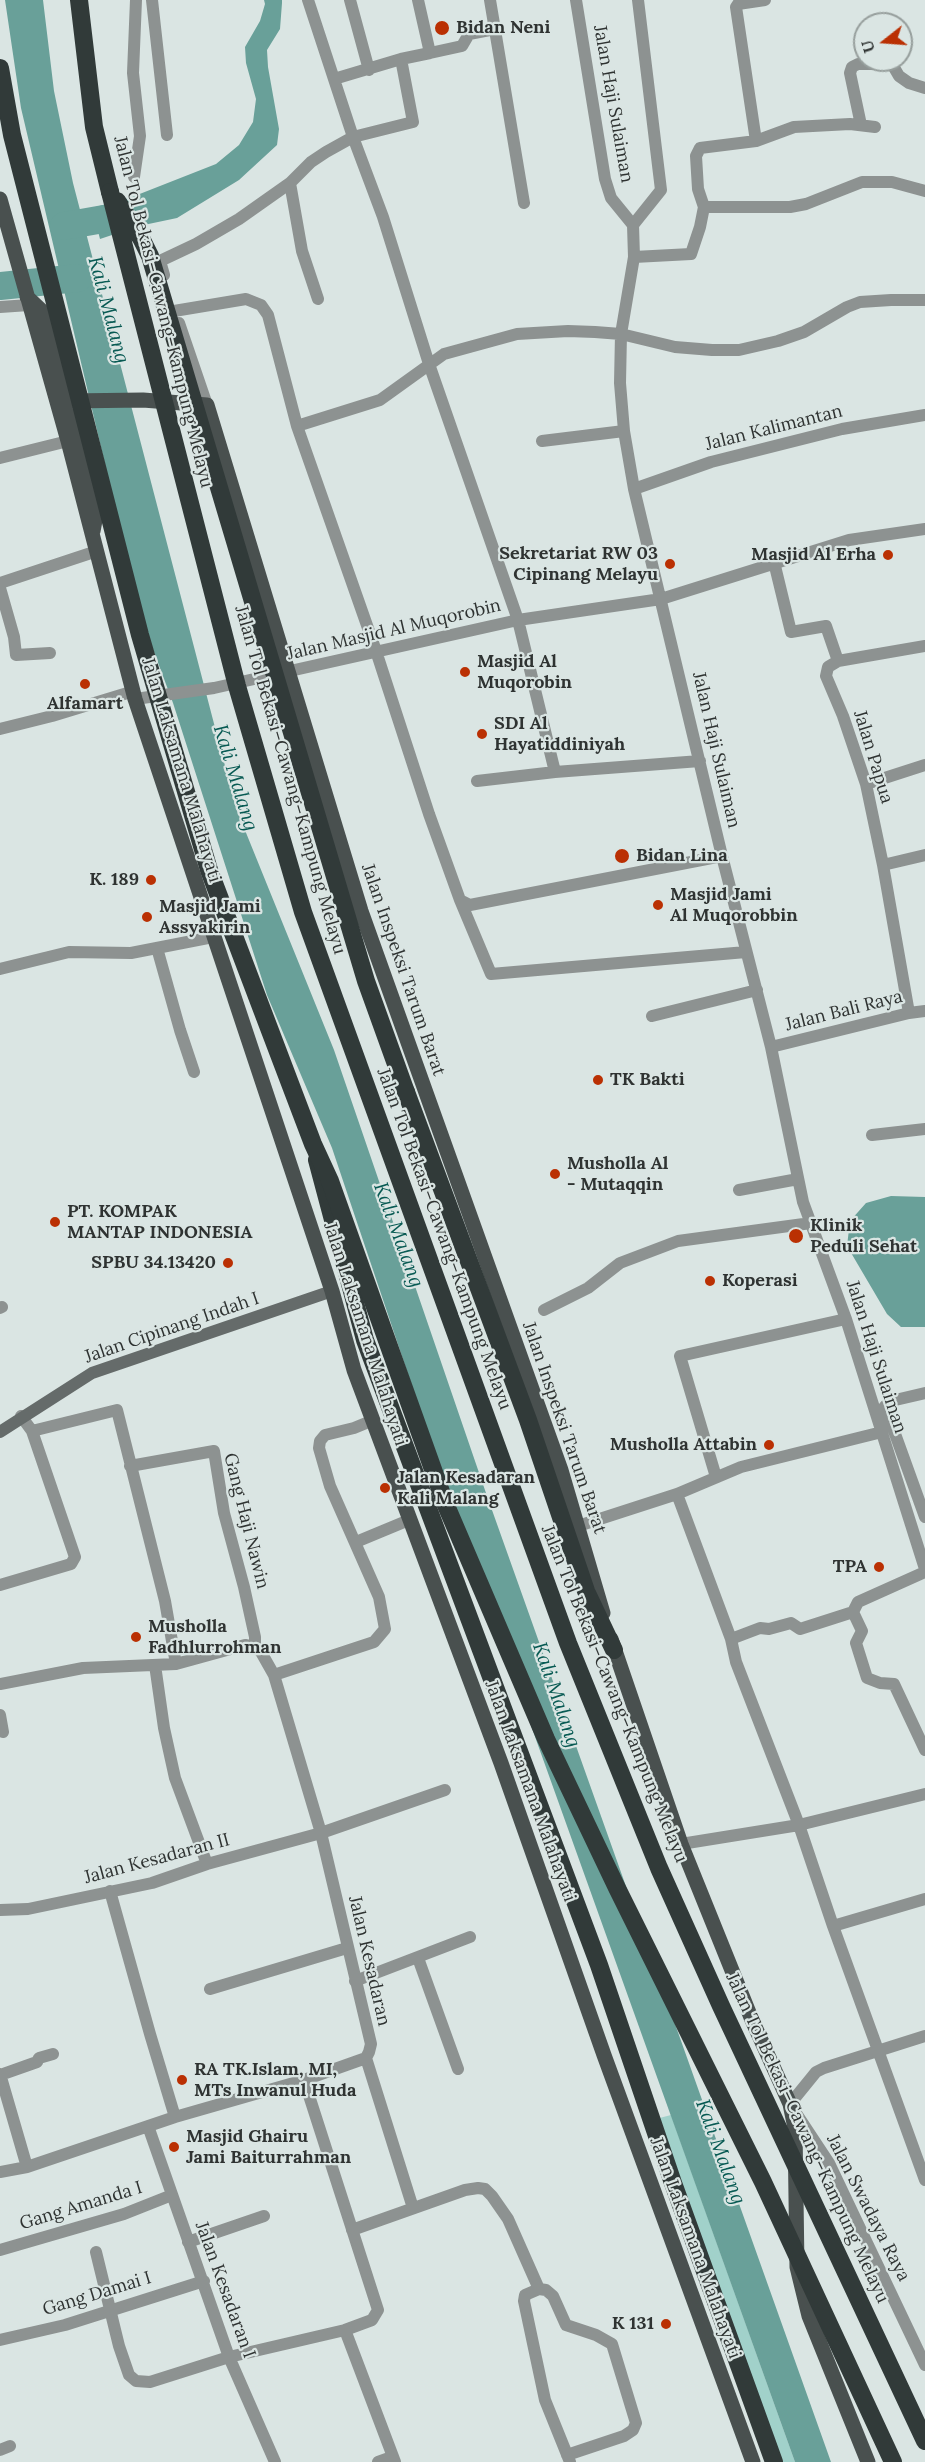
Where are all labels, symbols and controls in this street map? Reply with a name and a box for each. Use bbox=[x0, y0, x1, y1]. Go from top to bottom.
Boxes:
north arrow bbox=[853, 12, 913, 72]
place label: Bidan Neni bbox=[456, 17, 550, 39]
marker: Bidan Neni bbox=[433, 19, 451, 37]
street label: Jalan Haji Sulaiman bbox=[589, 24, 637, 184]
text: U bbox=[856, 38, 879, 55]
street label: Jalan Tol Bekasi–Cawang–Kampung Melayu bbox=[109, 134, 217, 490]
water label: Kali Malang bbox=[82, 254, 134, 366]
street label: Jalan Kalimantan bbox=[703, 401, 845, 455]
place label: Sekretariat RW 03 Cipinang Melayu bbox=[499, 543, 658, 586]
place label: Masjid Al Erha bbox=[751, 544, 876, 566]
marker: Masjid Al Erha bbox=[881, 548, 895, 562]
marker: Sekretariat RW 03 Cipinang Melayu bbox=[663, 557, 677, 571]
street label: Jalan Masjid Al Muqorobin bbox=[285, 595, 503, 665]
street label: Jalan Tol Bekasi–Cawang–Kampung Melayu bbox=[230, 603, 350, 957]
place label: Masjid Al Muqorobin bbox=[477, 651, 572, 694]
street label: Jalan Laksamana Malahayati bbox=[136, 655, 226, 885]
marker: Masjid Al Muqorobin bbox=[458, 665, 472, 679]
street label: Jalan Haji Sulaiman bbox=[688, 670, 744, 830]
marker: Alfamart bbox=[78, 677, 92, 691]
place label: Alfamart bbox=[47, 693, 123, 715]
street label: Jalan Papua bbox=[849, 708, 897, 806]
place label: SDI Al Hayatiddiniyah bbox=[494, 713, 625, 756]
water label: Kali Malang bbox=[207, 722, 263, 834]
marker: SDI Al Hayatiddiniyah bbox=[475, 727, 489, 741]
place label: Bidan Lina bbox=[636, 845, 728, 867]
marker: Bidan Lina bbox=[613, 847, 631, 865]
street label: Jalan Inspeksi Tarum Barat bbox=[356, 861, 450, 1079]
place label: K. 189 bbox=[89, 869, 139, 891]
marker: K. 189 bbox=[144, 873, 158, 887]
place label: Masjid Jami Al Muqorobbin bbox=[670, 884, 798, 926]
place label: Masjid Jami Assyakirin bbox=[159, 896, 261, 938]
marker: Masjid Jami Al Muqorobbin bbox=[651, 898, 665, 912]
marker: Masjid Jami Assyakirin bbox=[140, 910, 154, 924]
street label: Jalan Bali Raya bbox=[783, 986, 905, 1036]
street label: Jalan Tol Bekasi–Cawang–Kampung Melayu bbox=[372, 1065, 516, 1413]
place label: TK Bakti bbox=[610, 1069, 685, 1091]
marker: TK Bakti bbox=[591, 1073, 605, 1087]
place label: Musholla Al - Mutaqqin bbox=[567, 1153, 668, 1196]
marker: Musholla Al - Mutaqqin bbox=[548, 1167, 562, 1181]
water label: Kali Malang bbox=[368, 1179, 428, 1291]
place label: PT. KOMPAK MANTAP INDONESIA bbox=[67, 1201, 253, 1244]
marker: PT. KOMPAK MANTAP INDONESIA bbox=[48, 1215, 62, 1229]
place label: Klinik Peduli Sehat bbox=[810, 1215, 917, 1258]
street label: Jalan Laksamana Malahayati bbox=[319, 1219, 411, 1449]
marker: Klinik Peduli Sehat bbox=[787, 1227, 805, 1245]
place label: SPBU 34.13420 bbox=[91, 1252, 216, 1274]
marker: SPBU 34.13420 bbox=[221, 1256, 235, 1270]
place label: Koperasi bbox=[722, 1270, 798, 1292]
marker: Koperasi bbox=[703, 1274, 717, 1288]
street label: Jalan Haji Sulaiman bbox=[841, 1278, 911, 1436]
street label: Jalan Cipinang Indah I bbox=[82, 1288, 262, 1368]
street label: Jalan Inspeksi Tarum Barat bbox=[517, 1319, 611, 1537]
place label: Musholla Attabin bbox=[610, 1434, 757, 1456]
marker: Musholla Attabin bbox=[762, 1438, 776, 1452]
street label: Gang Haji Nawin bbox=[219, 1451, 273, 1591]
place label: Jalan Kesadaran Kali Malang bbox=[397, 1467, 535, 1510]
marker: Jalan Kesadaran Kali Malang bbox=[378, 1481, 392, 1495]
street label: Jalan Tol Bekasi–Cawang–Kampung Melayu bbox=[536, 1522, 692, 1866]
place label: TPA bbox=[833, 1556, 867, 1578]
marker: TPA bbox=[872, 1560, 886, 1574]
place label: Musholla Fadhlurrohman bbox=[148, 1616, 282, 1658]
marker: Musholla Fadhlurrohman bbox=[129, 1630, 143, 1644]
water label: Kali Malang bbox=[527, 1639, 585, 1751]
street label: Jalan Laksamana Malahayati bbox=[480, 1677, 580, 1905]
street label: Jalan Kesadaran II bbox=[82, 1829, 232, 1889]
street label: Jalan Kesadaran bbox=[344, 1894, 394, 2028]
street label: Jalan Tol Bekasi–Cawang–Kampung Melayu bbox=[721, 1969, 893, 2307]
place label: RA TK.Islam, MI, MTs Inwanul Huda bbox=[194, 2059, 356, 2102]
marker: RA TK.Islam, MI, MTs Inwanul Huda bbox=[175, 2073, 189, 2087]
water label: Kali Malang bbox=[690, 2096, 750, 2208]
place label: Masjid Ghairu Jami Baiturrahman bbox=[186, 2126, 351, 2168]
street label: Jalan Swadaya Raya bbox=[822, 2131, 914, 2285]
street label: Jalan Laksamana Malahayati bbox=[645, 2134, 745, 2362]
marker: Masjid Ghairu Jami Baiturrahman bbox=[167, 2140, 181, 2154]
street label: Gang Amanda I bbox=[17, 2177, 145, 2235]
street label: Jalan Kesadaran I bbox=[190, 2219, 260, 2361]
street label: Gang Damai I bbox=[40, 2267, 154, 2321]
place label: K 131 bbox=[612, 2313, 654, 2335]
marker: K 131 bbox=[659, 2317, 673, 2331]

